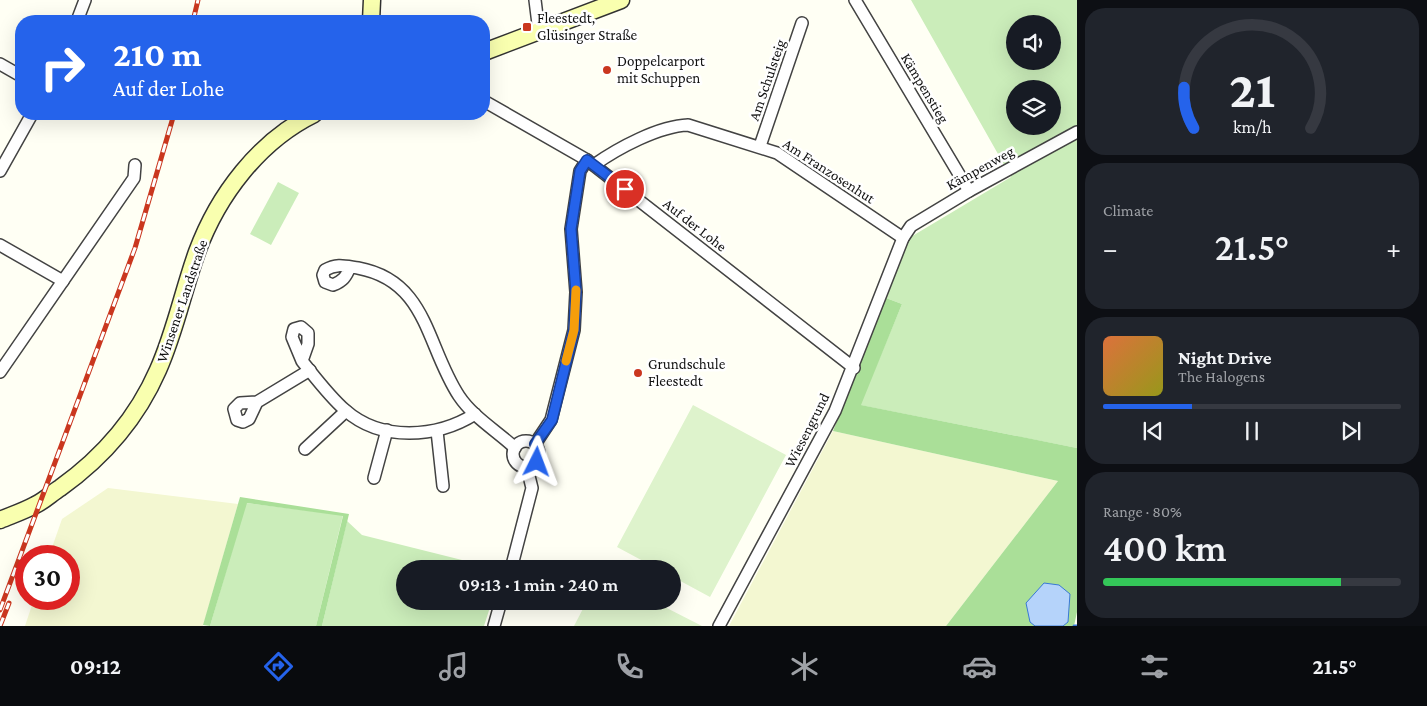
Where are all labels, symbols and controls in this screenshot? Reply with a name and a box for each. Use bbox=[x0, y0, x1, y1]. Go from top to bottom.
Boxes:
place label: Fleestedt, Glüsinger Straße bbox=[537, 10, 637, 44]
map controls bbox=[1006, 15, 1061, 135]
button: sound bbox=[1006, 15, 1061, 70]
marker: Fleestedt, Glüsinger Straße bbox=[521, 21, 533, 33]
icon: right bbox=[30, 35, 95, 100]
text: 210 m bbox=[113, 35, 202, 74]
street label: Am Schulsteig bbox=[746, 37, 789, 123]
street label: Kämpenstieg bbox=[897, 50, 952, 126]
place label: Doppelcarport mit Schuppen bbox=[617, 53, 706, 87]
text: 21 bbox=[1229, 60, 1275, 118]
marker: Doppelcarport mit Schuppen bbox=[601, 64, 613, 76]
text: Auf der Lohe bbox=[113, 76, 224, 101]
button: layers bbox=[1006, 80, 1061, 135]
text: km/h bbox=[1233, 117, 1272, 137]
street label: Am Franzosenhut bbox=[780, 135, 879, 207]
street label: Kämpenweg bbox=[943, 143, 1017, 194]
pin bbox=[604, 168, 646, 210]
icon: arrive bbox=[611, 175, 639, 203]
street label: Auf der Lohe bbox=[660, 195, 730, 255]
text: Climate bbox=[1103, 202, 1153, 219]
text: 21.5° bbox=[1215, 226, 1289, 268]
text: − bbox=[1103, 233, 1118, 264]
text: + bbox=[1386, 233, 1401, 264]
street label: Winsener Landstraße bbox=[153, 237, 211, 365]
text: Night Drive bbox=[1178, 347, 1271, 368]
place label: Grundschule Fleestedt bbox=[648, 356, 726, 389]
marker: Grundschule Fleestedt bbox=[632, 367, 644, 379]
text: The Halogens bbox=[1178, 368, 1265, 385]
street label: Wiesengrund bbox=[781, 390, 833, 470]
icon: previous bbox=[1139, 417, 1167, 445]
icon: pause bbox=[1238, 417, 1266, 445]
icon: next bbox=[1337, 417, 1365, 445]
position arrow bbox=[510, 435, 562, 487]
text: Range · 80% bbox=[1103, 503, 1182, 520]
text: 400 km bbox=[1103, 527, 1227, 569]
speed limit sign: 30 bbox=[15, 545, 80, 610]
text: 09:13 · 1 min · 240 m bbox=[459, 574, 618, 595]
icon: directions bbox=[261, 649, 296, 684]
icon: music bbox=[436, 649, 471, 684]
icon: phone bbox=[612, 649, 647, 684]
icon: climate bbox=[787, 649, 822, 684]
icon: car bbox=[962, 649, 997, 684]
icon: filters bbox=[1137, 649, 1172, 684]
text: 09:12 bbox=[70, 654, 121, 679]
text: 21.5° bbox=[1312, 654, 1357, 679]

